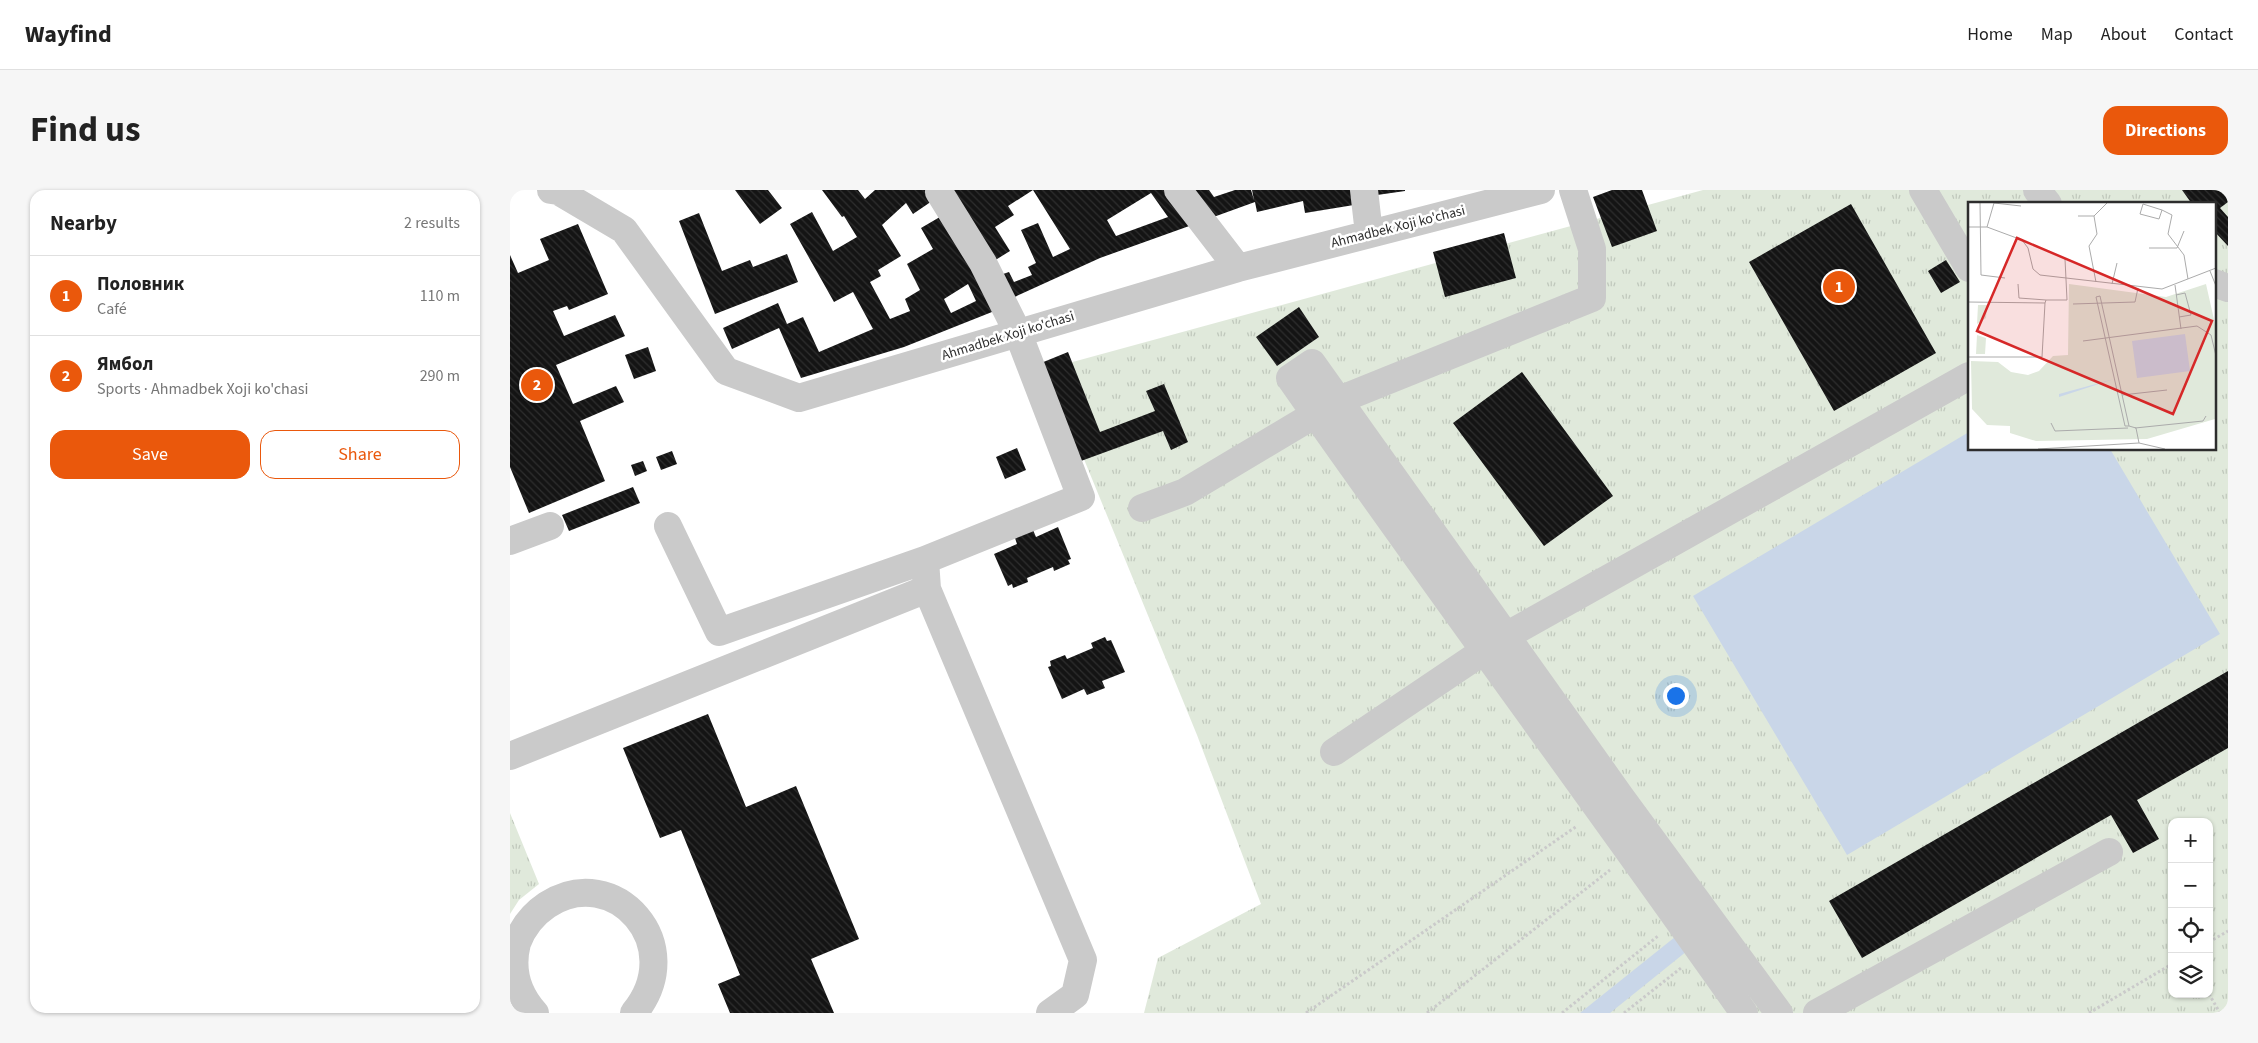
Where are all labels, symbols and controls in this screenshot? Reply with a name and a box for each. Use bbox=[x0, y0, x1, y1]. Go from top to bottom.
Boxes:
text: Wayfind bbox=[25, 17, 112, 52]
text: Home bbox=[1967, 22, 2013, 47]
text: Map bbox=[2041, 22, 2073, 47]
text: About bbox=[2101, 22, 2146, 47]
text: Contact bbox=[2174, 22, 2233, 47]
text: Find us bbox=[30, 105, 140, 155]
button: Directions bbox=[2103, 106, 2228, 155]
street label: Ahmadbek Xoji ko'chasi bbox=[1329, 201, 1467, 253]
inset map bbox=[1968, 202, 2216, 450]
text: Nearby bbox=[50, 208, 117, 238]
text: 2 results bbox=[404, 212, 460, 234]
pin: 1 bbox=[1823, 268, 1855, 306]
text: Половник bbox=[97, 271, 184, 298]
text: 1 bbox=[62, 285, 70, 307]
text: 110 m bbox=[420, 285, 460, 307]
text: Café bbox=[97, 298, 127, 320]
street label: Ahmadbek Xoji ko'chasi bbox=[939, 306, 1077, 366]
text: Ямбол bbox=[97, 351, 153, 378]
text: 2 bbox=[62, 365, 70, 387]
text: 290 m bbox=[420, 365, 460, 387]
pin: 2 bbox=[521, 366, 553, 404]
text: Sports · Ahmadbek Xoji ko'chasi bbox=[97, 378, 308, 400]
button: Save bbox=[50, 430, 250, 479]
button: Share bbox=[260, 430, 460, 479]
your location bbox=[1663, 683, 1689, 709]
map controls bbox=[2168, 818, 2213, 998]
button: + bbox=[2168, 818, 2213, 863]
button: − bbox=[2168, 863, 2213, 908]
button: locate bbox=[2168, 908, 2213, 953]
button: layers bbox=[2168, 953, 2213, 998]

